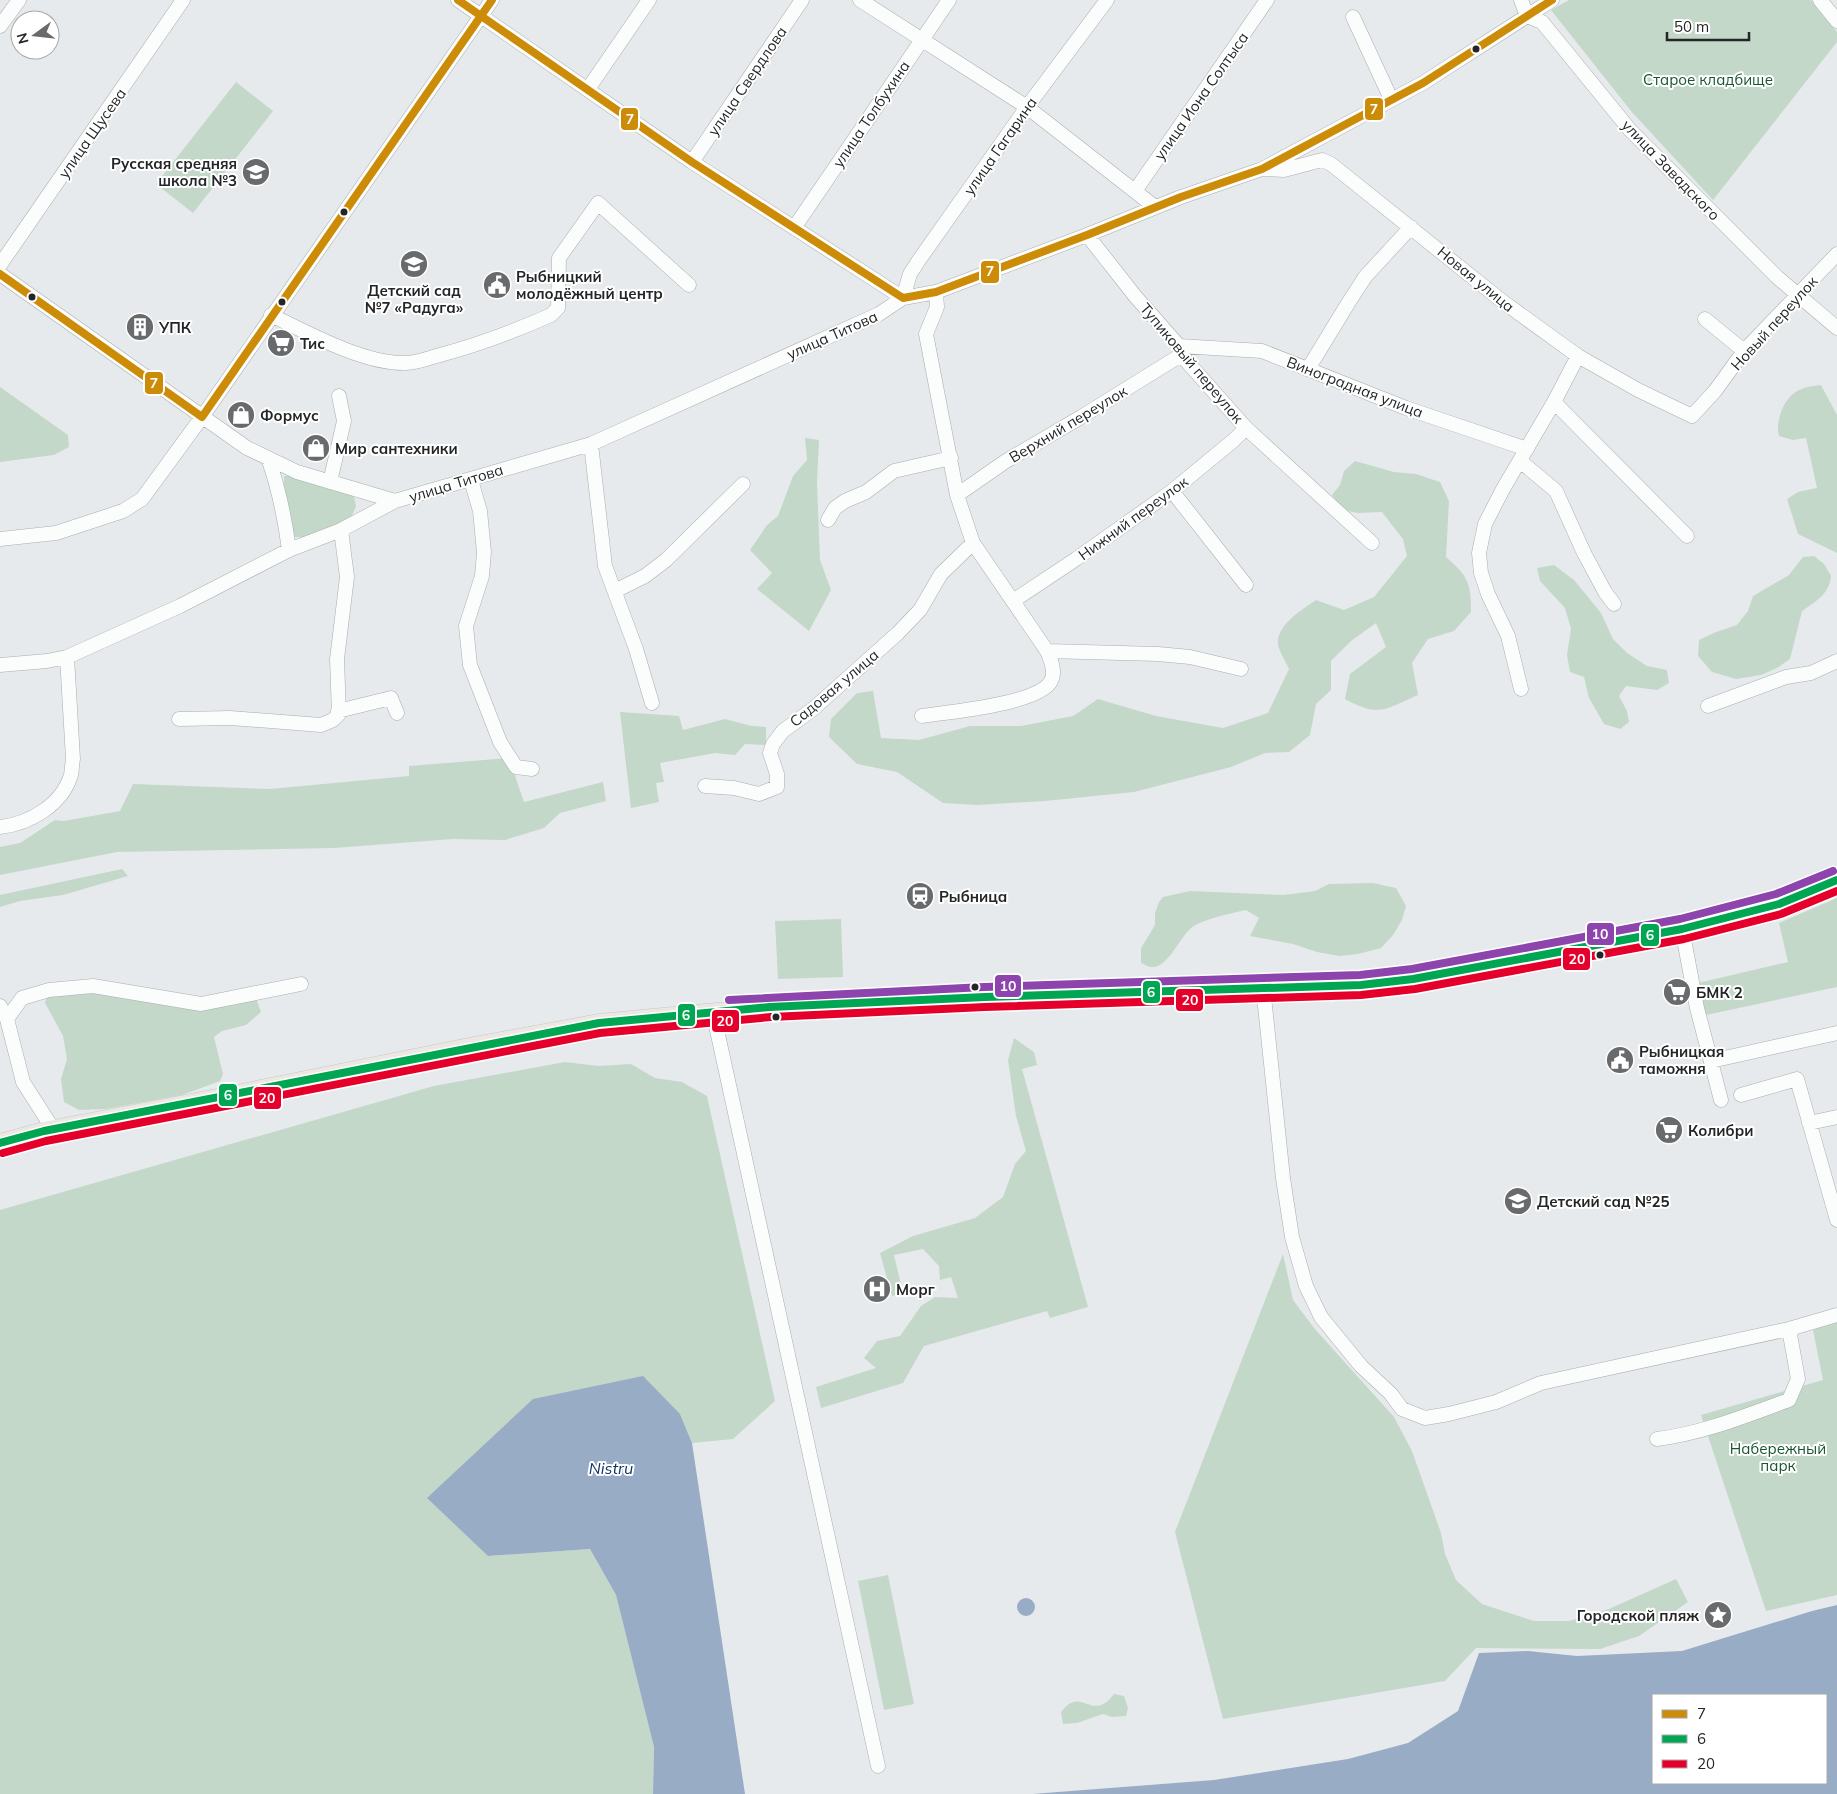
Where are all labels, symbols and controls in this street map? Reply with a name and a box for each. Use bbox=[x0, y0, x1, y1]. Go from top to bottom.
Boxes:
north arrow bbox=[10, 10, 60, 60]
scale bar bbox=[1667, 10, 1750, 42]
text: 50 m bbox=[1674, 17, 1709, 36]
street label: улица Свердлова bbox=[703, 23, 791, 139]
street label: улица Иона Солтыса bbox=[1150, 28, 1252, 164]
text: N bbox=[12, 31, 33, 46]
unlabelled marker bbox=[1471, 44, 1481, 54]
street label: улица Толбухина bbox=[828, 57, 914, 171]
park label: Старое кладбище bbox=[1643, 70, 1773, 89]
street label: улица Щусева bbox=[54, 84, 130, 182]
street label: улица Гагарина bbox=[959, 93, 1041, 199]
line badge: 7 bbox=[1364, 97, 1384, 121]
text: 7 bbox=[1370, 100, 1378, 118]
line badge: 7 bbox=[620, 107, 639, 131]
text: 7 bbox=[626, 110, 634, 128]
street label: улица Завадского bbox=[1618, 116, 1724, 224]
place label: Русская средняя школа №3 bbox=[111, 154, 237, 190]
school or university icon: Русская средняя школа №3 bbox=[241, 157, 271, 187]
unlabelled marker bbox=[339, 207, 349, 217]
street label: Новая улица bbox=[1434, 242, 1518, 316]
school or university icon: Детский сад №7 «Радуга» bbox=[399, 249, 429, 279]
line badge: 7 bbox=[980, 260, 1000, 284]
text: 7 bbox=[986, 262, 994, 280]
place label: Рыбницкий молодёжный центр bbox=[516, 267, 663, 303]
public building icon: Рыбницкий молодёжный центр bbox=[482, 270, 512, 300]
street label: Новый переулок bbox=[1727, 271, 1822, 374]
place label: Детский сад №7 «Радуга» bbox=[365, 281, 464, 317]
unlabelled marker bbox=[27, 292, 37, 302]
unlabelled marker bbox=[277, 297, 287, 307]
street label: Тупиковый переулок bbox=[1136, 299, 1248, 428]
street label: улица Титова bbox=[784, 306, 880, 364]
building icon: УПК bbox=[125, 312, 155, 342]
place label: УПК bbox=[158, 318, 192, 337]
supermarket icon: Тис bbox=[266, 328, 296, 358]
place label: Тис bbox=[300, 334, 325, 353]
street label: Виноградная улица bbox=[1284, 352, 1426, 422]
line badge: 7 bbox=[144, 371, 164, 395]
text: 7 bbox=[150, 374, 158, 392]
street label: Верхний переулок bbox=[1006, 381, 1131, 467]
shop icon: Формус bbox=[226, 400, 256, 430]
place label: Формус bbox=[260, 406, 319, 425]
shop icon: Мир сантехники bbox=[301, 433, 331, 463]
place label: Мир сантехники bbox=[335, 439, 458, 458]
street label: улица Титова bbox=[407, 460, 505, 506]
street label: Нижний переулок bbox=[1074, 471, 1192, 564]
street label: Садовая улица bbox=[786, 645, 882, 731]
station icon: Рыбница bbox=[905, 881, 935, 911]
place label: Рыбница bbox=[939, 887, 1007, 906]
line badge: 10 bbox=[1586, 922, 1615, 946]
line badge: 6 bbox=[1640, 923, 1660, 947]
text: 10 bbox=[1592, 925, 1608, 943]
text: 6 bbox=[1646, 926, 1654, 944]
line badge: 20 bbox=[1562, 947, 1591, 971]
text: 20 bbox=[1569, 950, 1585, 968]
unlabelled marker bbox=[1595, 950, 1605, 960]
line badge: 10 bbox=[994, 974, 1022, 998]
text: 10 bbox=[1000, 977, 1016, 995]
supermarket icon: БМК 2 bbox=[1662, 977, 1692, 1007]
line badge: 6 bbox=[1142, 980, 1161, 1004]
unlabelled marker bbox=[970, 982, 980, 992]
text: 6 bbox=[1147, 983, 1155, 1001]
place label: БМК 2 bbox=[1696, 983, 1743, 1002]
line badge: 20 bbox=[1175, 988, 1204, 1012]
text: 20 bbox=[1182, 991, 1198, 1009]
line badge: 6 bbox=[677, 1003, 696, 1027]
text: 6 bbox=[682, 1006, 690, 1024]
line badge: 20 bbox=[711, 1009, 740, 1033]
text: 20 bbox=[717, 1012, 733, 1030]
unlabelled marker bbox=[771, 1012, 781, 1022]
place label: Рыбницкая таможня bbox=[1639, 1042, 1724, 1078]
public building icon: Рыбницкая таможня bbox=[1605, 1045, 1635, 1075]
line badge: 6 bbox=[218, 1083, 238, 1107]
text: 6 bbox=[224, 1086, 232, 1104]
line badge: 20 bbox=[253, 1086, 282, 1110]
text: 20 bbox=[259, 1089, 275, 1107]
supermarket icon: Колибри bbox=[1654, 1115, 1684, 1145]
place label: Колибри bbox=[1688, 1121, 1753, 1140]
school or university icon: Детский сад №25 bbox=[1503, 1186, 1533, 1216]
place label: Детский сад №25 bbox=[1537, 1192, 1669, 1211]
hospital icon: Морг bbox=[862, 1274, 892, 1304]
place label: Морг bbox=[896, 1280, 935, 1299]
park label: Набережный парк bbox=[1730, 1439, 1826, 1475]
water label: Nistru bbox=[589, 1458, 633, 1478]
place icon: Городской пляж bbox=[1703, 1600, 1733, 1630]
place label: Городской пляж bbox=[1577, 1606, 1699, 1625]
legend bbox=[1652, 1694, 1827, 1784]
text: 7 bbox=[1697, 1704, 1706, 1723]
text: 6 bbox=[1697, 1729, 1706, 1748]
text: 20 bbox=[1697, 1754, 1715, 1773]

